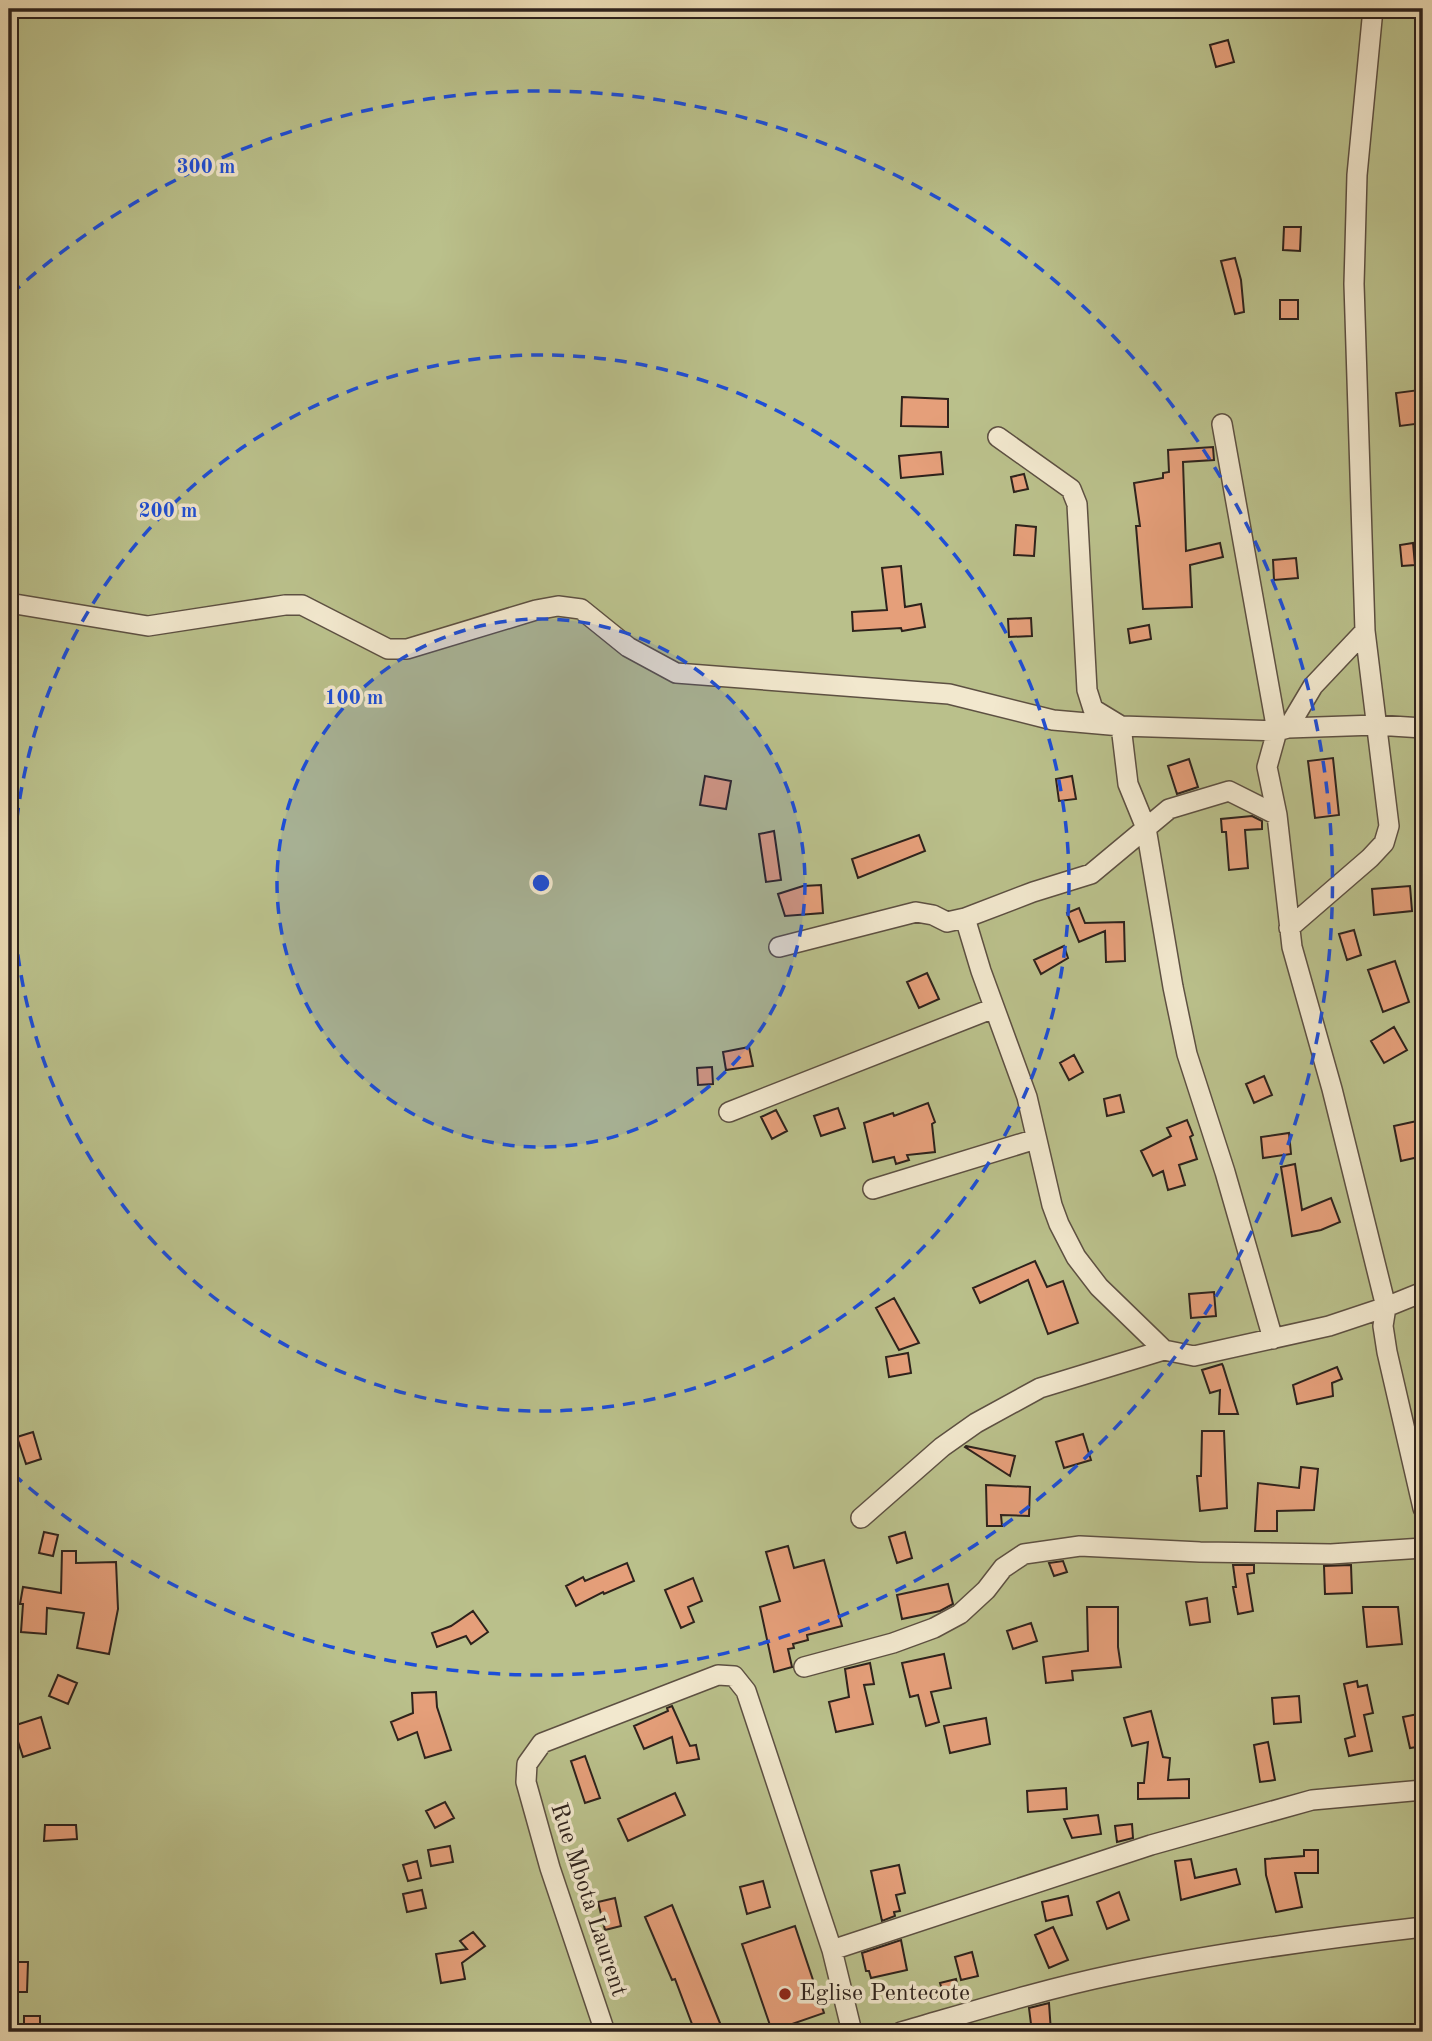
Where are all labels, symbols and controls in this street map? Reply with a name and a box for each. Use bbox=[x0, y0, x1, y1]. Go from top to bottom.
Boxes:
text: 300 m bbox=[176, 157, 236, 178]
text: 200 m bbox=[138, 501, 198, 522]
text: 100 m bbox=[324, 688, 384, 709]
centre of rings bbox=[529, 871, 553, 895]
street label: Rue Mbota Laurent bbox=[545, 1800, 631, 2000]
place label: Eglise Pentecote bbox=[799, 1982, 970, 2006]
marker: Eglise Pentecote bbox=[777, 1986, 793, 2002]

